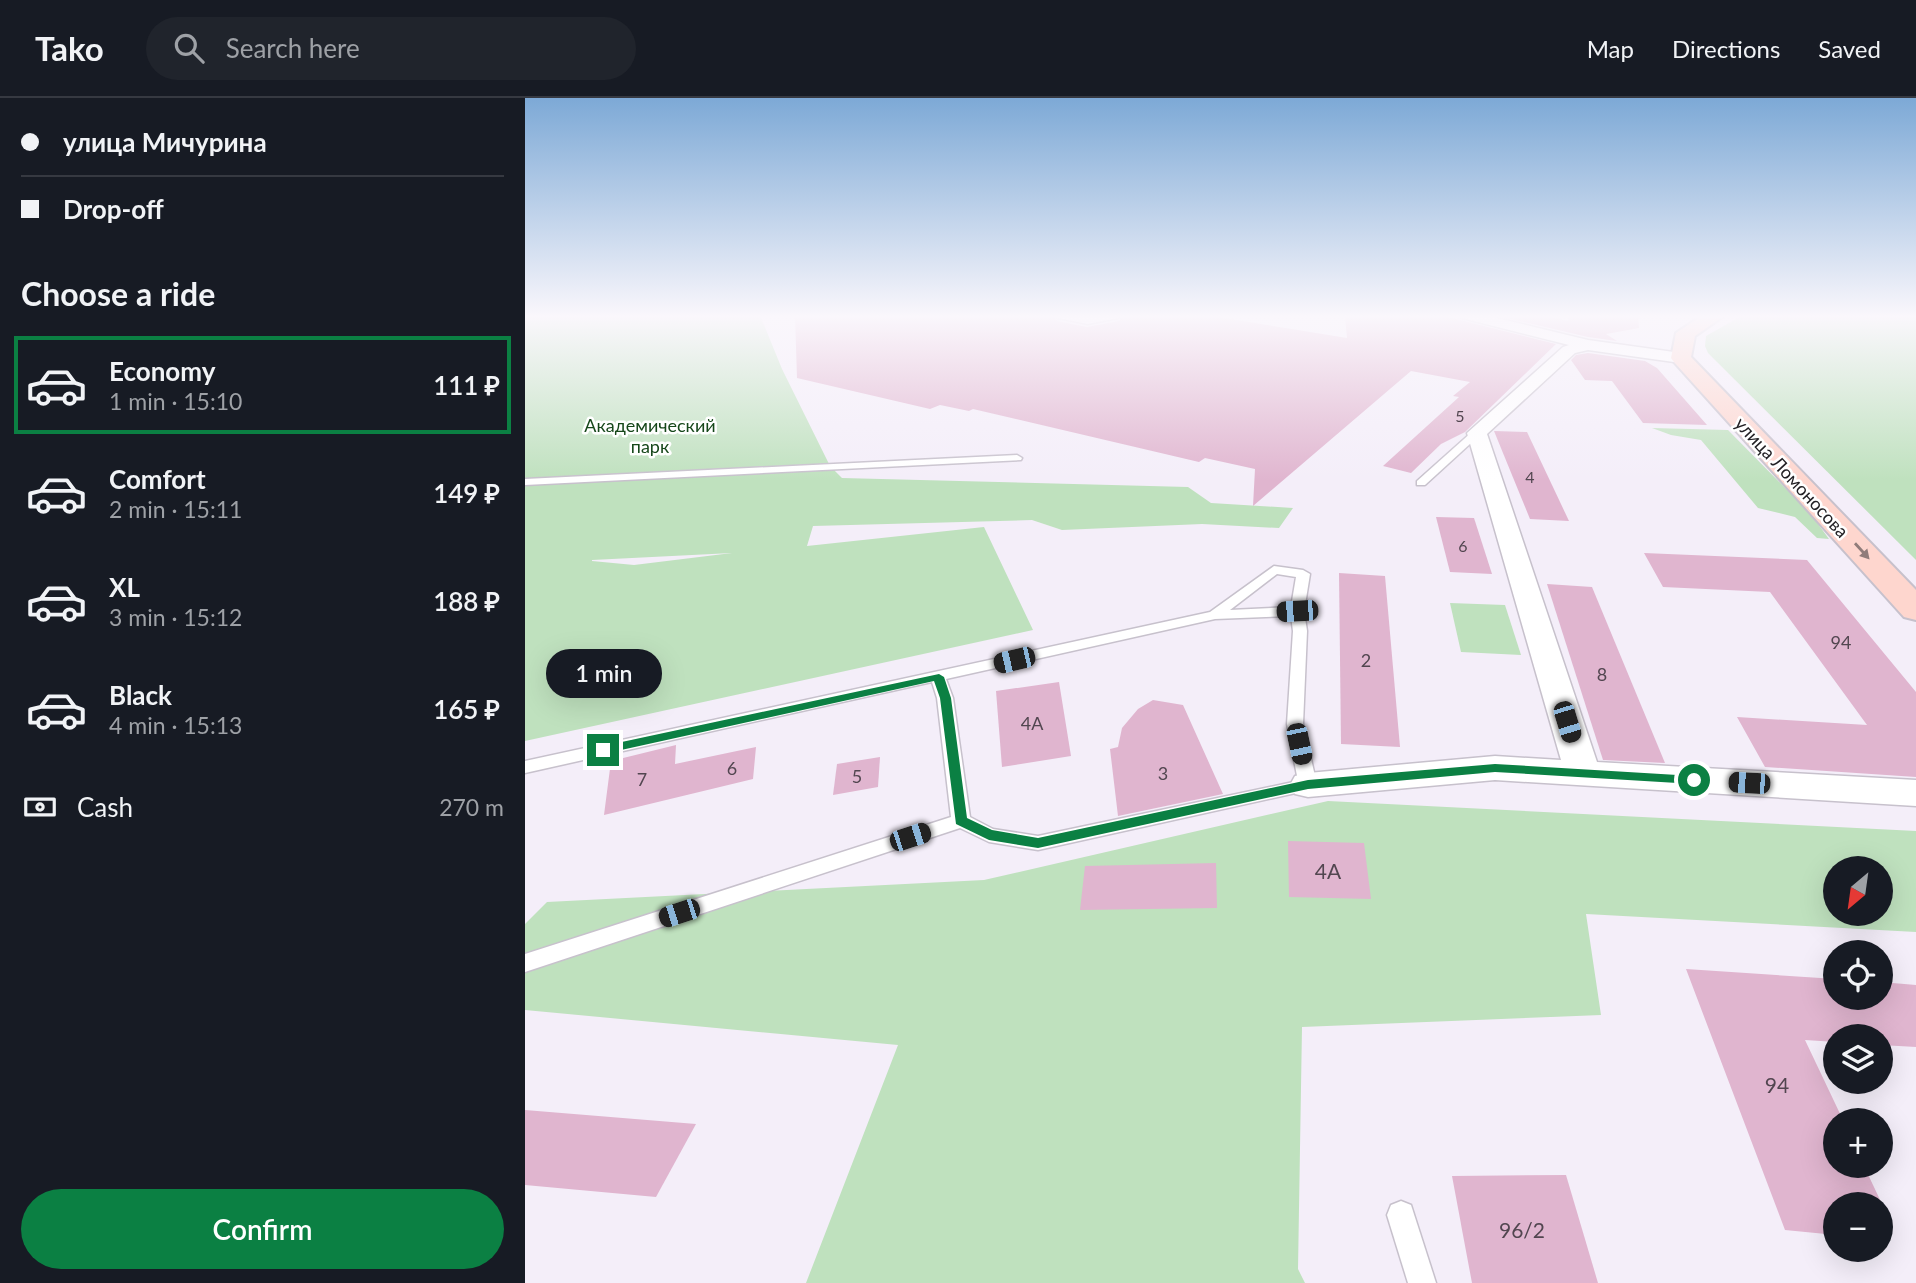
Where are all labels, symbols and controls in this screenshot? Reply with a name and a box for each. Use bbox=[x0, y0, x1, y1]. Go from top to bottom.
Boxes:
search box bbox=[146, 17, 636, 80]
text: Tako bbox=[35, 28, 104, 68]
icon: search bbox=[170, 29, 208, 67]
text: Search here bbox=[226, 32, 360, 64]
text: Map bbox=[1587, 34, 1634, 63]
text: Directions bbox=[1672, 34, 1780, 63]
text: Saved bbox=[1818, 34, 1881, 63]
text: улица Мичурина bbox=[63, 126, 267, 158]
text: Drop-off bbox=[63, 193, 164, 225]
text: Choose a ride bbox=[21, 274, 215, 313]
icon: car bbox=[25, 354, 88, 417]
text: Economy bbox=[109, 355, 215, 387]
text: 111 ₽ bbox=[433, 369, 500, 401]
text: 1 min · 15:10 bbox=[109, 387, 242, 415]
house number: 5 bbox=[1455, 406, 1465, 425]
street label: улица Ломоносова bbox=[1731, 412, 1853, 542]
park label: Академический парк bbox=[584, 414, 716, 457]
icon: car bbox=[25, 462, 88, 525]
text: Comfort bbox=[109, 463, 206, 495]
house number: 4 bbox=[1525, 467, 1535, 486]
text: 149 ₽ bbox=[433, 477, 500, 509]
text: 2 min · 15:11 bbox=[109, 495, 242, 523]
house number: 6 bbox=[1458, 536, 1468, 555]
one-way arrow bbox=[1854, 542, 1870, 560]
icon: car bbox=[25, 570, 88, 633]
text: XL bbox=[109, 571, 140, 603]
text: 188 ₽ bbox=[433, 585, 500, 617]
car bbox=[1276, 599, 1319, 623]
text: 3 min · 15:12 bbox=[109, 603, 242, 631]
house number: 94 bbox=[1831, 631, 1851, 653]
car bbox=[992, 645, 1037, 675]
callout: 1 min bbox=[545, 648, 661, 698]
house number: 2 bbox=[1361, 649, 1371, 671]
text: 1 min bbox=[576, 659, 632, 687]
house number: 8 bbox=[1597, 663, 1607, 685]
icon: car bbox=[25, 678, 88, 741]
text: Black bbox=[109, 679, 172, 711]
text: 165 ₽ bbox=[433, 693, 500, 725]
car bbox=[1551, 699, 1584, 745]
text: 4 min · 15:13 bbox=[109, 711, 242, 739]
house number: 4А bbox=[1021, 712, 1044, 734]
car bbox=[1285, 721, 1314, 767]
route end bbox=[587, 734, 619, 766]
house number: 6 bbox=[727, 757, 737, 779]
house number: 3 bbox=[1158, 762, 1168, 784]
route start bbox=[1678, 764, 1710, 796]
house number: 5 bbox=[852, 765, 862, 787]
house number: 7 bbox=[637, 768, 647, 790]
car bbox=[1728, 771, 1771, 795]
icon: cash bbox=[21, 788, 59, 826]
text: Cash bbox=[77, 791, 133, 823]
text: 270 m bbox=[439, 793, 504, 821]
car bbox=[887, 821, 934, 853]
north arrow bbox=[1823, 856, 1893, 926]
map controls bbox=[1823, 856, 1893, 1262]
house number: 4А bbox=[1315, 858, 1342, 883]
car bbox=[656, 897, 703, 929]
button: locate bbox=[1823, 940, 1893, 1010]
button: layers bbox=[1823, 1024, 1893, 1094]
house number: 94 bbox=[1765, 1072, 1789, 1097]
button: + bbox=[1823, 1108, 1893, 1178]
button: Confirm bbox=[21, 1189, 504, 1269]
button: − bbox=[1823, 1192, 1893, 1262]
house number: 96/2 bbox=[1499, 1217, 1545, 1242]

